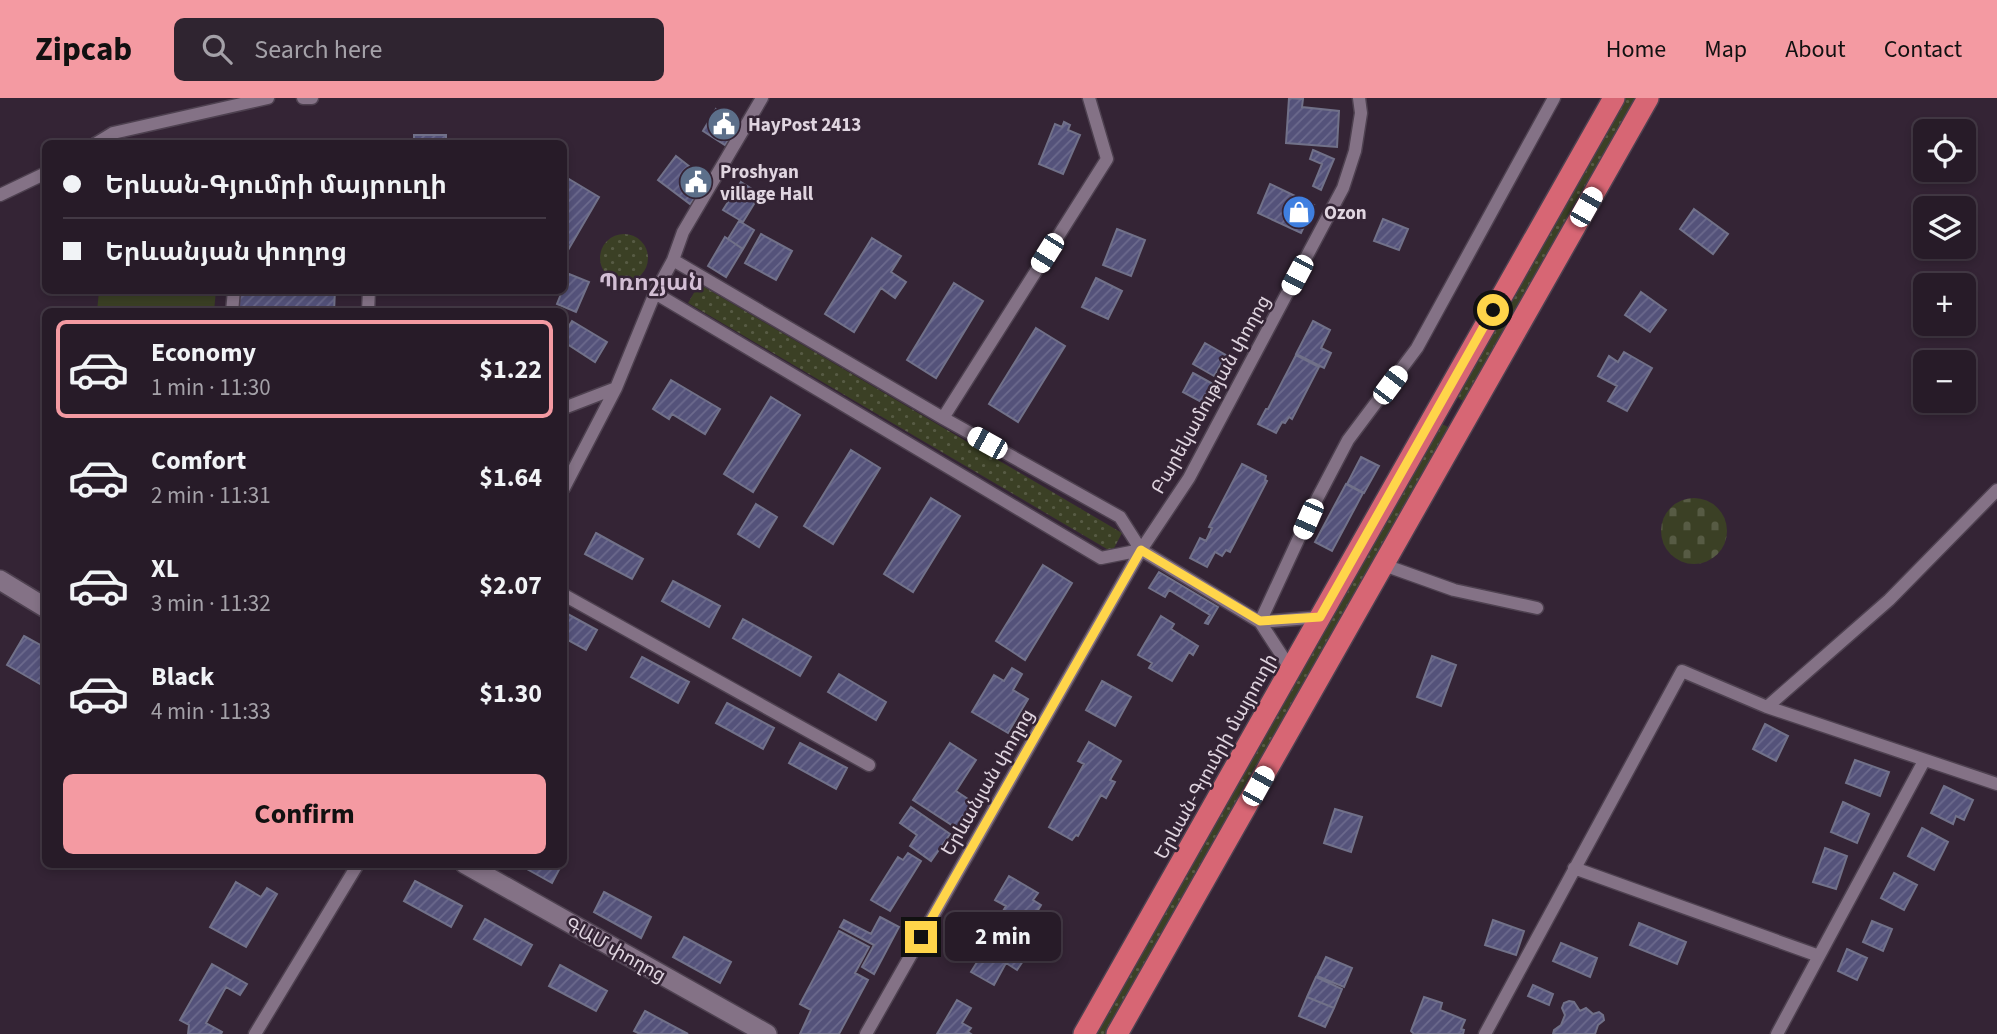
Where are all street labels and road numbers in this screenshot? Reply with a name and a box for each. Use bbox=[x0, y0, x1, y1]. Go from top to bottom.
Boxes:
street label: Բարեկամության փողոց bbox=[1145, 290, 1277, 499]
street label: Երևան-Գյումրի մայրուղի bbox=[1148, 649, 1284, 865]
street label: Երևանյան փողոց bbox=[935, 704, 1041, 861]
street label: ԳԱՄ փողոց bbox=[560, 911, 671, 989]

